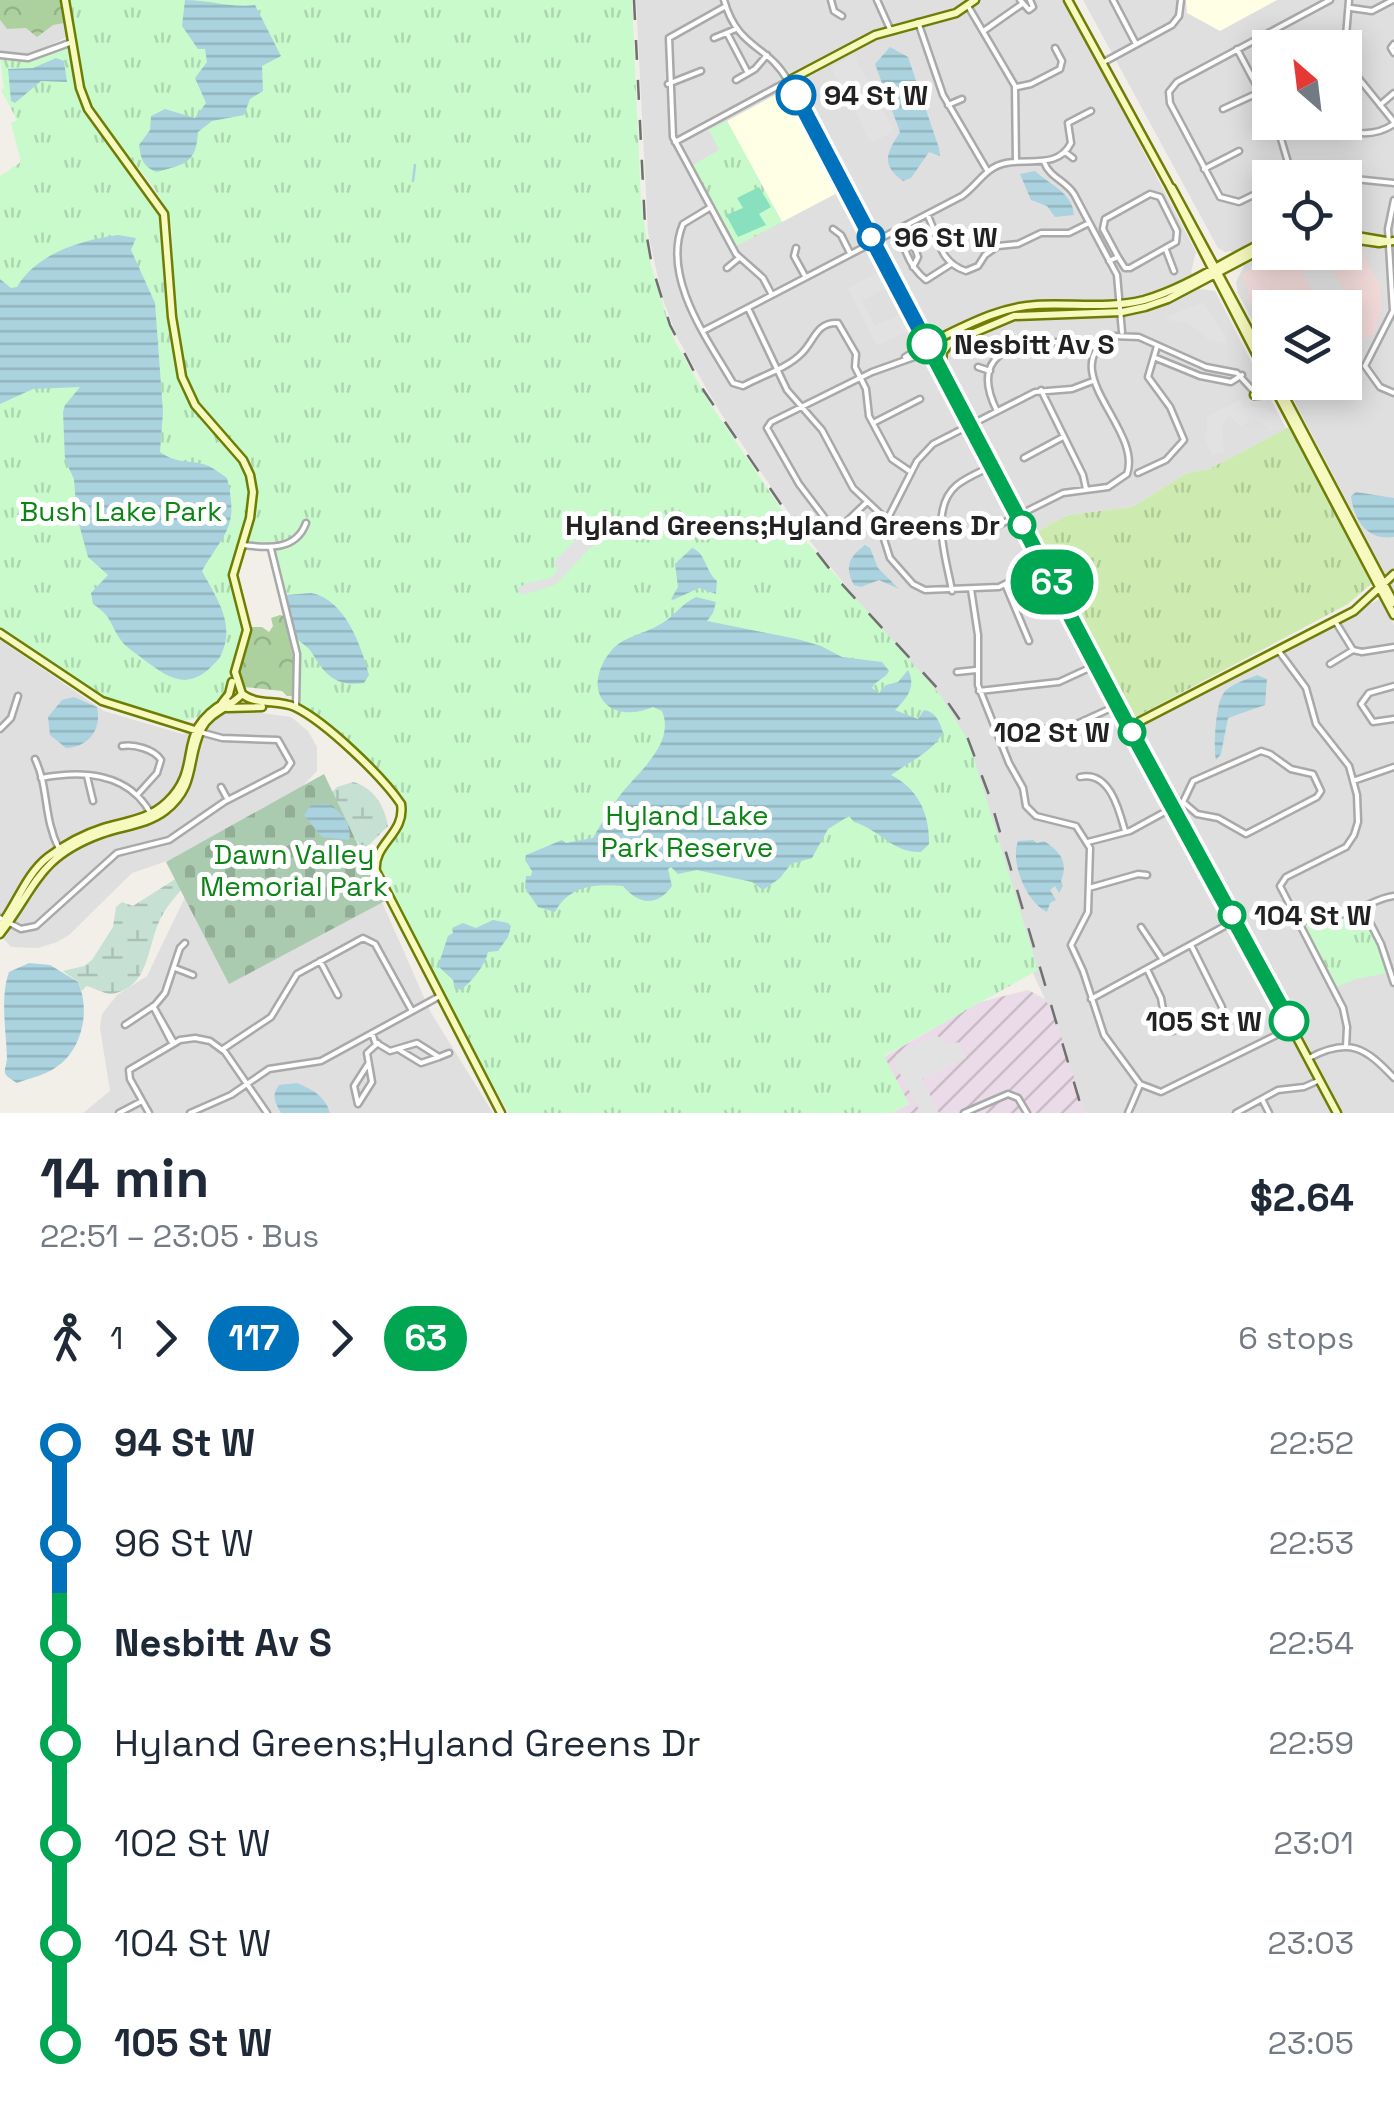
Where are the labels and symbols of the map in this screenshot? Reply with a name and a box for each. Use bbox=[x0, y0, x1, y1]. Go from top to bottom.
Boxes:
north arrow bbox=[1252, 30, 1362, 140]
marker: 94 St W bbox=[777, 76, 815, 114]
place label: 94 St W bbox=[824, 77, 928, 113]
place label: 96 St W bbox=[894, 219, 998, 255]
marker: 96 St W bbox=[858, 224, 884, 250]
marker: Nesbitt Av S bbox=[908, 325, 946, 363]
place label: Nesbitt Av S bbox=[954, 326, 1115, 362]
park label: Bush Lake Park bbox=[20, 493, 222, 529]
place label: Hyland Greens;Hyland Greens Dr bbox=[565, 507, 1000, 543]
marker: Hyland Greens;Hyland Greens Dr bbox=[1009, 512, 1035, 538]
line badge: 63 bbox=[1007, 550, 1097, 614]
place label: 102 St W bbox=[994, 714, 1110, 750]
marker: 102 St W bbox=[1119, 719, 1145, 745]
park label: Hyland Lake Park Reserve bbox=[601, 797, 773, 865]
park label: Dawn Valley Memorial Park bbox=[200, 836, 388, 904]
place label: 104 St W bbox=[1254, 897, 1372, 933]
marker: 104 St W bbox=[1219, 902, 1245, 928]
marker: 105 St W bbox=[1270, 1002, 1308, 1040]
place label: 105 St W bbox=[1145, 1003, 1262, 1039]

